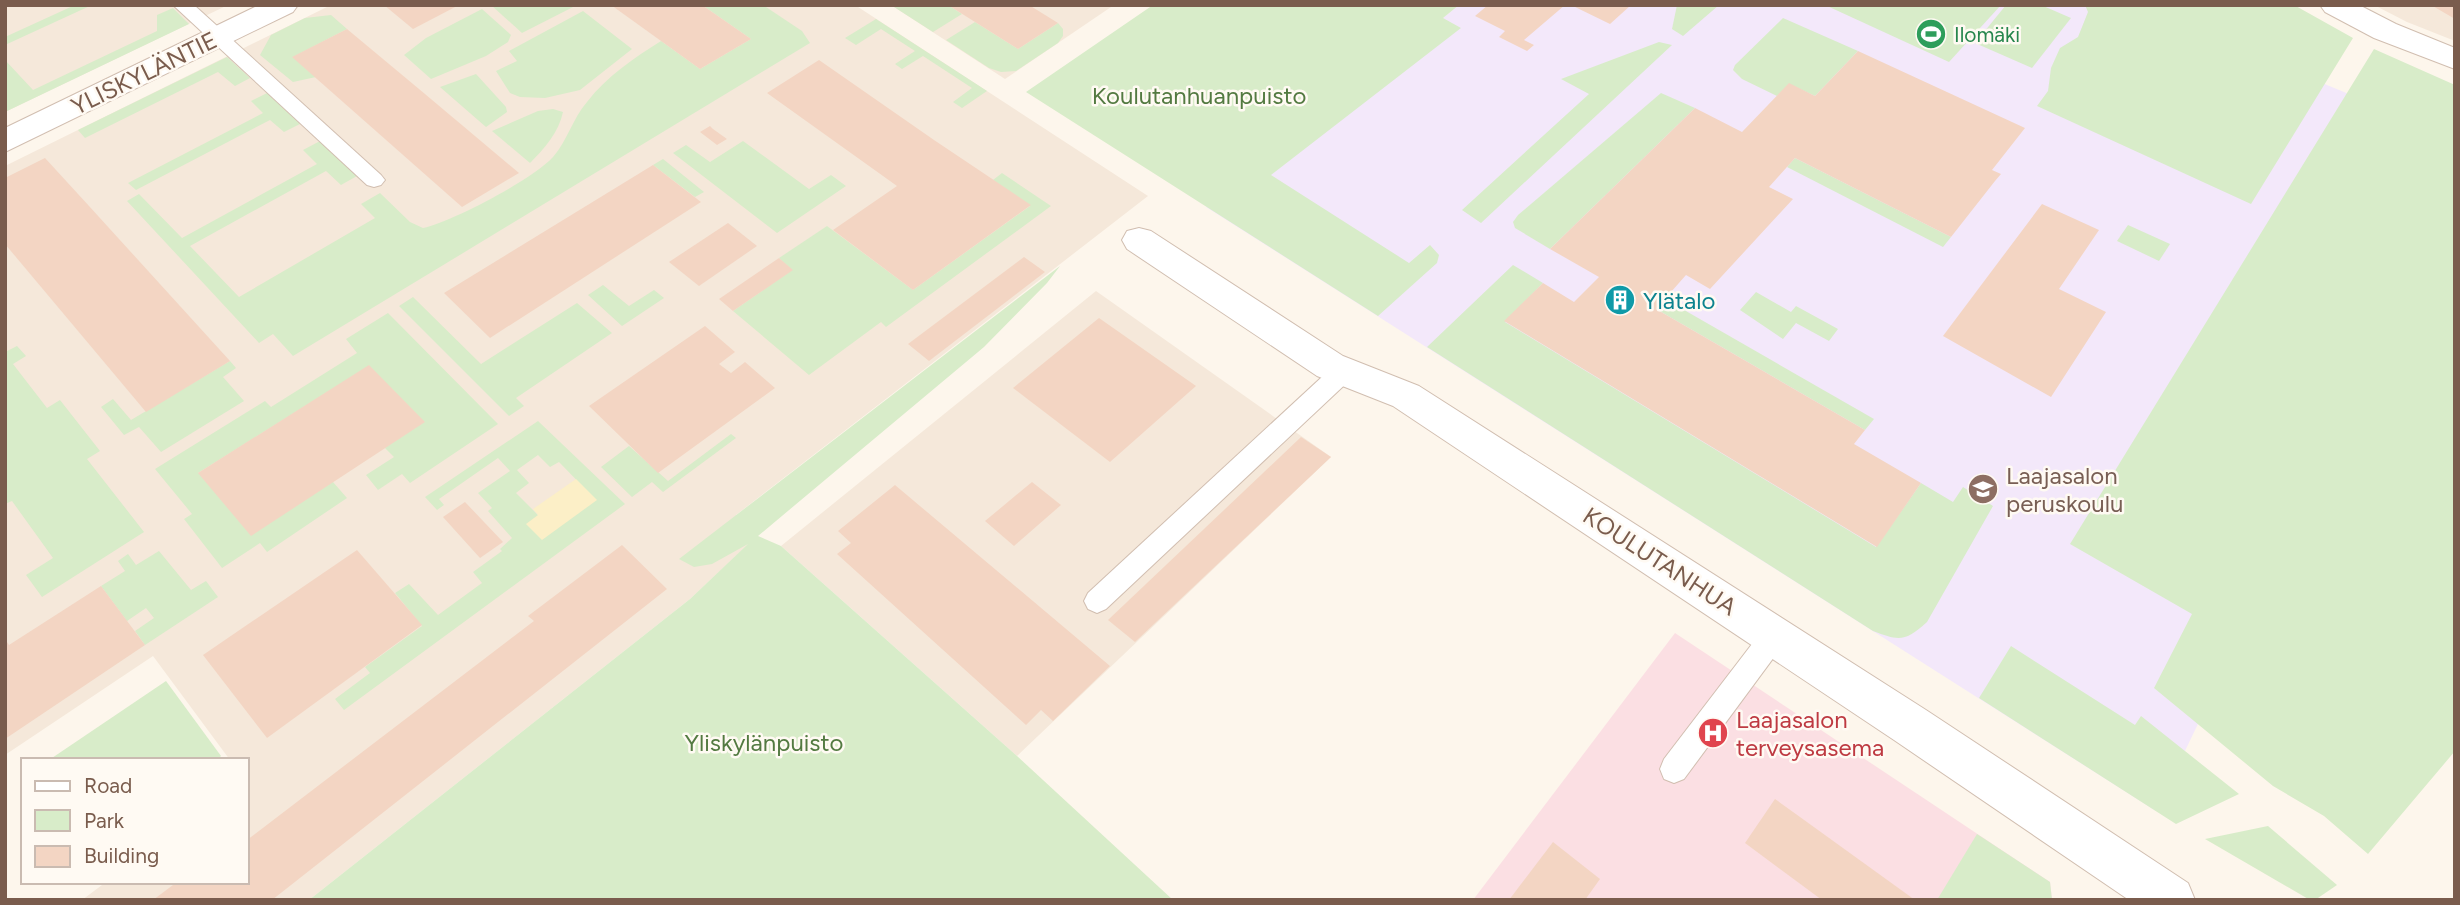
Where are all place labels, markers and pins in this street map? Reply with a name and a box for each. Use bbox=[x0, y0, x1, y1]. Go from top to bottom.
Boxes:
sports icon: Ilomäki bbox=[1914, 17, 1948, 51]
place label: Ilomäki bbox=[1954, 22, 2020, 47]
building icon: Ylätalo bbox=[1603, 283, 1637, 317]
place label: Ylätalo bbox=[1643, 286, 1715, 315]
place label: Laajasalon peruskoulu bbox=[2006, 461, 2123, 518]
school or university icon: Laajasalon peruskoulu bbox=[1966, 472, 2000, 506]
place label: Laajasalon terveysasema bbox=[1736, 705, 1884, 762]
hospital icon: Laajasalon terveysasema bbox=[1696, 716, 1730, 750]

